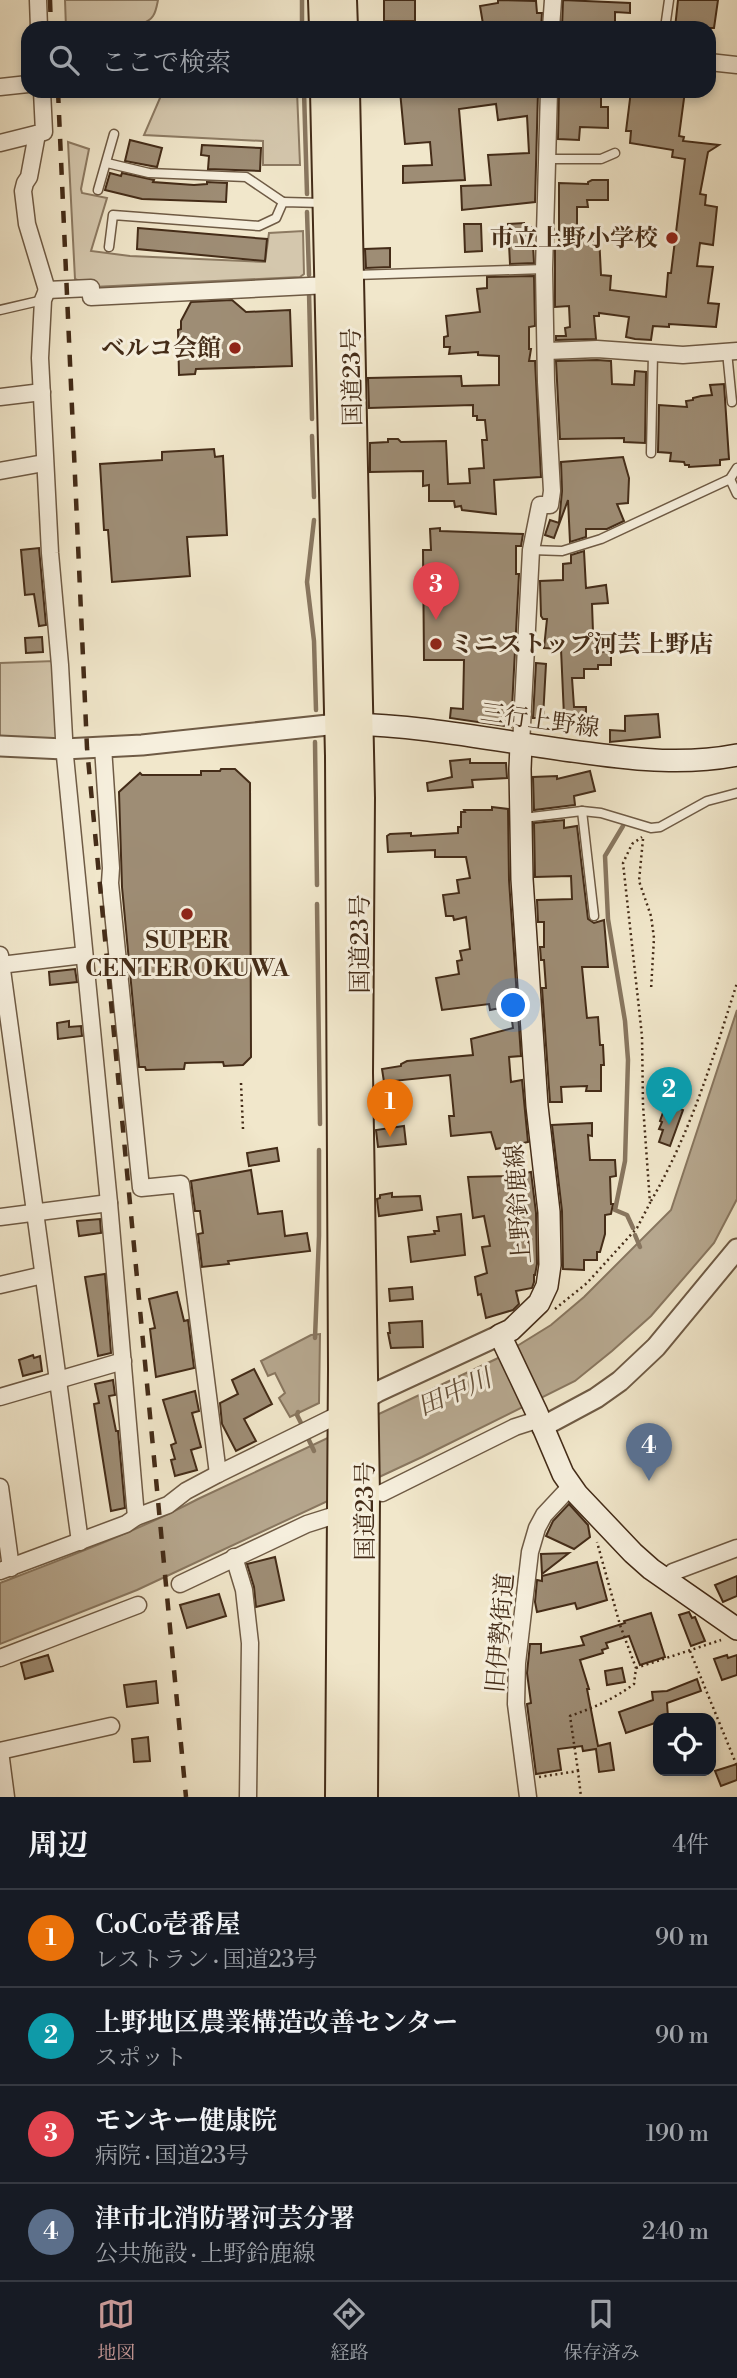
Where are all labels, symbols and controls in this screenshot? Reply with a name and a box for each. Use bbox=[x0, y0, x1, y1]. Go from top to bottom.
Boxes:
search box bbox=[21, 21, 716, 98]
icon: search bbox=[45, 41, 83, 79]
text: ここで検索 bbox=[101, 47, 231, 79]
place label: 市立上野小学校 bbox=[490, 224, 658, 254]
marker: 市立上野小学校 bbox=[664, 230, 680, 246]
street label: 国道23号 bbox=[337, 327, 369, 427]
place label: ベルコ会館 bbox=[101, 334, 221, 364]
marker: ベルコ会館 bbox=[227, 340, 243, 356]
pin: 3 bbox=[413, 562, 459, 620]
place label: ミニストップ河芸上野店 bbox=[450, 630, 713, 660]
marker: ミニストップ河芸上野店 bbox=[428, 636, 444, 652]
street label: 三行上野線 bbox=[478, 698, 601, 744]
street label: 国道23号 bbox=[346, 895, 376, 993]
marker: SUPER CENTER OKUWA bbox=[179, 906, 195, 922]
place label: SUPER CENTER OKUWA bbox=[85, 926, 290, 984]
your location bbox=[496, 988, 530, 1022]
pin: 2 bbox=[646, 1067, 692, 1125]
pin: 1 bbox=[367, 1079, 413, 1137]
street label: 上野鈴鹿線 bbox=[500, 1143, 538, 1265]
water label: 田中川 bbox=[412, 1361, 499, 1423]
pin: 4 bbox=[626, 1423, 672, 1481]
street label: 国道23号 bbox=[351, 1462, 381, 1560]
street label: 旧伊勢街道 bbox=[481, 1572, 521, 1694]
map controls bbox=[653, 1713, 716, 1776]
button: locate bbox=[653, 1713, 716, 1776]
text: 周辺 bbox=[28, 1827, 88, 1865]
text: 4件 bbox=[672, 1831, 709, 1859]
text: CoCo壱番屋 bbox=[95, 1909, 241, 1941]
text: 1 bbox=[45, 1924, 57, 1952]
text: 90 m bbox=[655, 1924, 709, 1952]
text: レストラン · 国道23号 bbox=[95, 1946, 317, 1974]
text: 上野地区農業構造改善センター bbox=[95, 2007, 458, 2039]
text: 2 bbox=[44, 2022, 58, 2050]
text: 90 m bbox=[655, 2022, 709, 2050]
text: スポット bbox=[95, 2044, 187, 2072]
text: モンキー健康院 bbox=[95, 2105, 277, 2137]
text: 3 bbox=[44, 2120, 58, 2148]
text: 190 m bbox=[646, 2120, 709, 2148]
text: 病院 · 国道23号 bbox=[95, 2142, 249, 2170]
text: 津市北消防署河芸分署 bbox=[95, 2203, 355, 2235]
text: 4 bbox=[43, 2218, 59, 2246]
text: 240 m bbox=[642, 2218, 709, 2246]
text: 公共施設 · 上野鈴鹿線 bbox=[95, 2240, 315, 2268]
tab: 地図 bbox=[97, 2295, 136, 2365]
tab: 経路 bbox=[330, 2295, 369, 2365]
tab: 保存済み bbox=[563, 2295, 640, 2365]

